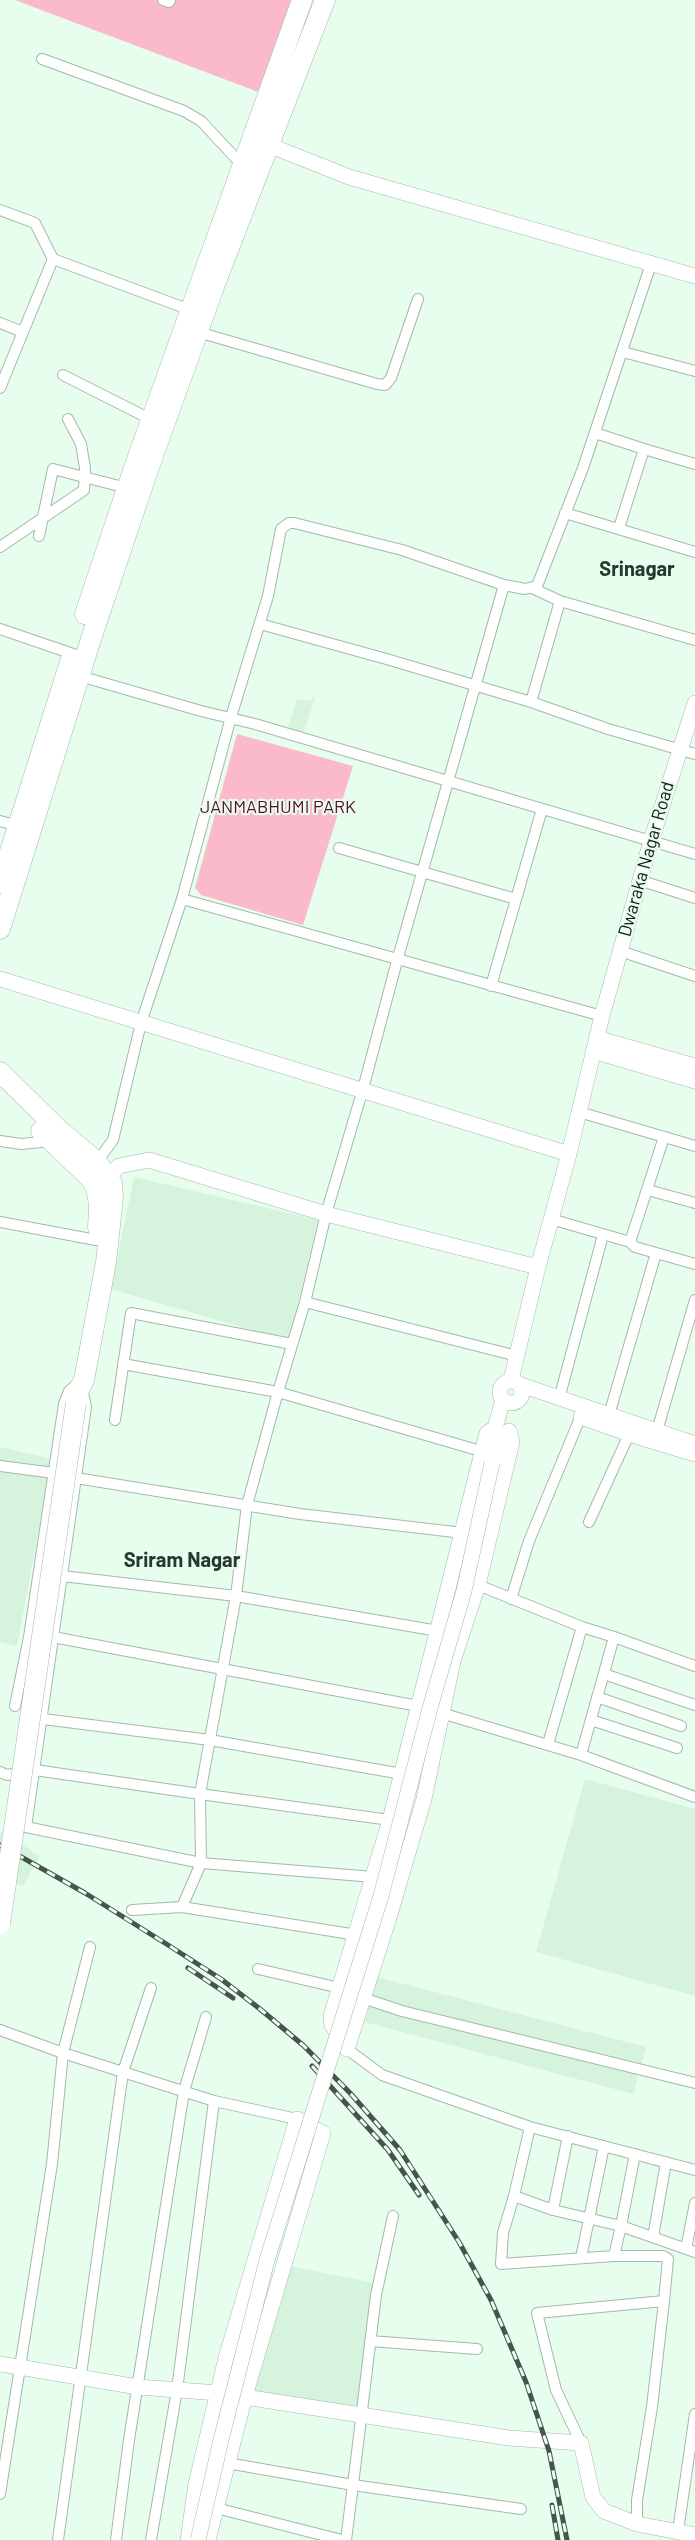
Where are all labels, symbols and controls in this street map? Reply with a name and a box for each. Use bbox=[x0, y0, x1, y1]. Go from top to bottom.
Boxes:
district label: Srinagar bbox=[599, 557, 675, 581]
street label: Dwaraka Nagar Road bbox=[614, 779, 678, 939]
park label: JANMABHUMI PARK bbox=[200, 796, 356, 818]
district label: Sriram Nagar bbox=[124, 1548, 240, 1572]

